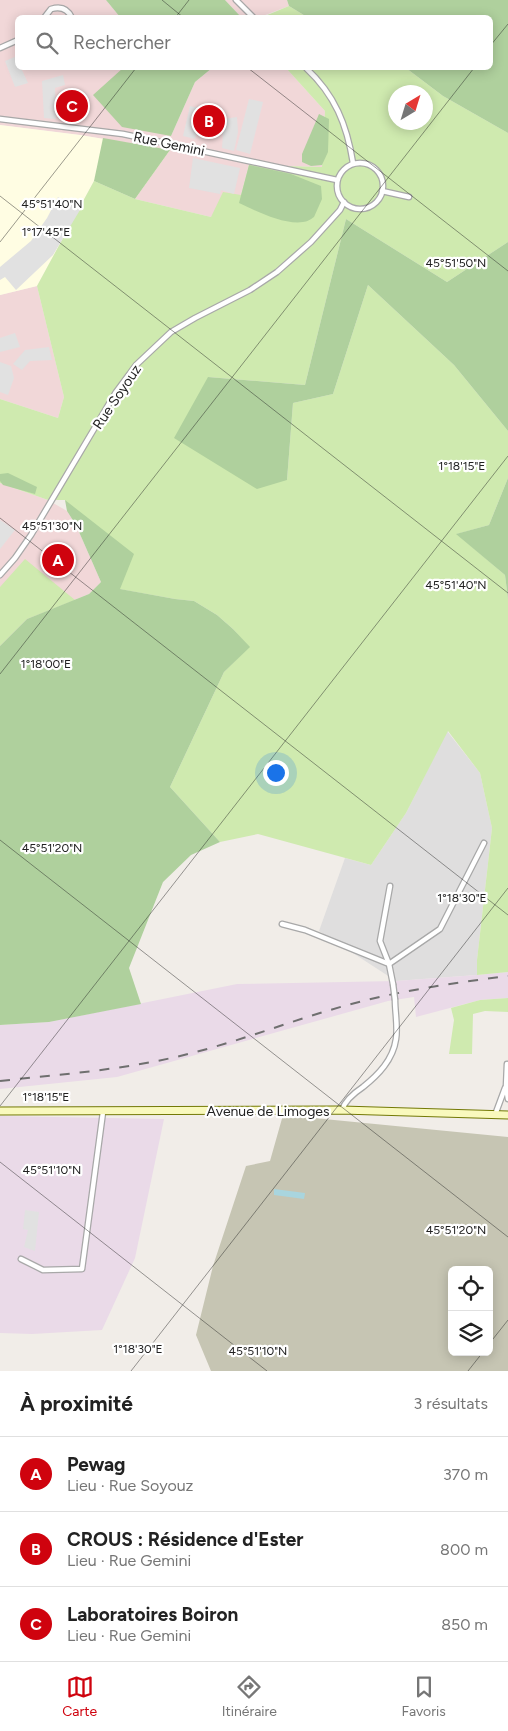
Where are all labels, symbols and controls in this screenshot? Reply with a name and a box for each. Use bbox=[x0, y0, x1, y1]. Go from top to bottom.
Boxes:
search box bbox=[15, 15, 493, 70]
icon: search bbox=[33, 29, 61, 57]
text: Rechercher bbox=[73, 31, 171, 54]
north arrow bbox=[388, 85, 433, 130]
pin: C bbox=[56, 87, 88, 125]
pin: B bbox=[193, 102, 225, 140]
street label: Rue Gemini bbox=[132, 128, 206, 160]
text: 45°51'40"N bbox=[21, 197, 83, 211]
text: 1°17'45"E bbox=[22, 225, 70, 239]
text: 45°51'50"N bbox=[426, 256, 486, 270]
street label: Rue Soyouz bbox=[89, 361, 145, 433]
text: 1°18'15"E bbox=[439, 459, 485, 473]
text: 45°51'30"N bbox=[22, 519, 82, 533]
pin: A bbox=[42, 541, 74, 579]
text: 45°51'40"N bbox=[425, 578, 487, 592]
text: 1°18'00"E bbox=[21, 657, 71, 671]
your location bbox=[263, 760, 289, 786]
text: 45°51'20"N bbox=[22, 841, 82, 855]
text: 1°18'30"E bbox=[437, 891, 487, 905]
text: 1°18'15"E bbox=[23, 1090, 69, 1104]
street label: Avenue de Limoges bbox=[206, 1103, 330, 1120]
text: 45°51'10"N bbox=[23, 1163, 81, 1177]
text: 45°51'20"N bbox=[426, 1223, 486, 1237]
map controls bbox=[448, 1266, 493, 1356]
button: locate bbox=[448, 1266, 493, 1311]
button: layers bbox=[448, 1311, 493, 1356]
text: 1°18'30"E bbox=[113, 1342, 163, 1356]
text: 45°51'10"N bbox=[229, 1344, 287, 1358]
text: À proximité bbox=[20, 1391, 133, 1416]
text: 3 résultats bbox=[414, 1394, 488, 1413]
text: Pewag bbox=[67, 1453, 125, 1476]
text: A bbox=[30, 1465, 42, 1484]
text: 370 m bbox=[443, 1465, 488, 1484]
text: Lieu · Rue Soyouz bbox=[67, 1476, 193, 1495]
text: CROUS : Résidence d'Ester bbox=[67, 1528, 304, 1551]
text: B bbox=[31, 1540, 41, 1559]
text: 800 m bbox=[440, 1540, 488, 1559]
text: Lieu · Rue Gemini bbox=[67, 1551, 191, 1570]
text: Laboratoires Boiron bbox=[67, 1603, 238, 1626]
text: C bbox=[30, 1615, 42, 1634]
text: 850 m bbox=[441, 1615, 488, 1634]
text: Lieu · Rue Gemini bbox=[67, 1626, 191, 1645]
tab: Carte bbox=[62, 1673, 97, 1720]
tab: Itinéraire bbox=[222, 1673, 277, 1720]
tab: Favoris bbox=[401, 1673, 446, 1720]

